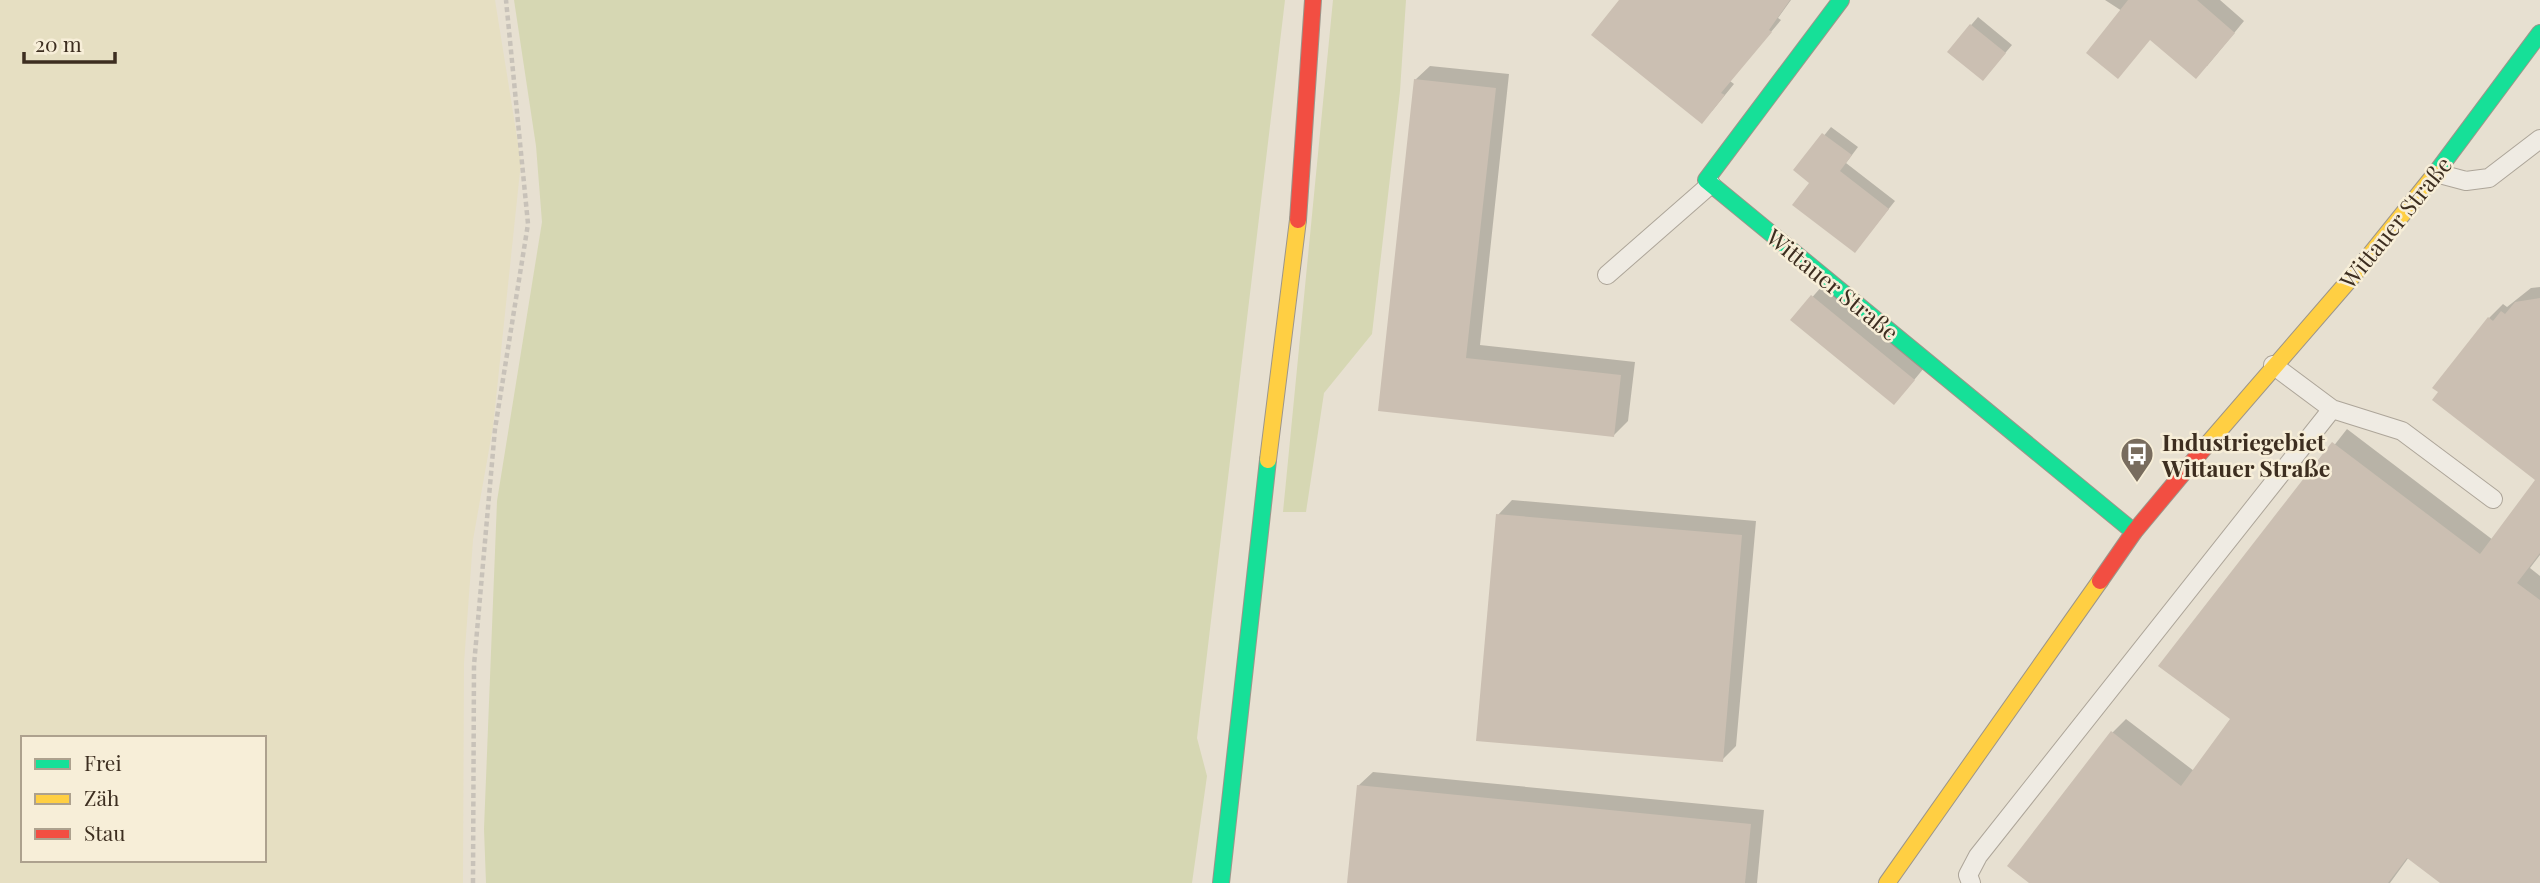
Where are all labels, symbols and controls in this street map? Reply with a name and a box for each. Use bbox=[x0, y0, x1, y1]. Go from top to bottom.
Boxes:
scale bar bbox=[24, 21, 116, 65]
text: 20 m bbox=[35, 29, 82, 57]
street label: Wittauer Straße bbox=[2331, 149, 2458, 295]
street label: Wittauer Straße bbox=[1760, 220, 1906, 347]
place label: Industriegebiet Wittauer Straße bbox=[2161, 426, 2330, 483]
bus stop icon: Industriegebiet Wittauer Straße bbox=[2118, 435, 2156, 484]
legend bbox=[21, 736, 266, 862]
text: Frei bbox=[84, 748, 122, 776]
text: Zäh bbox=[84, 783, 120, 811]
text: Stau bbox=[84, 818, 125, 846]

